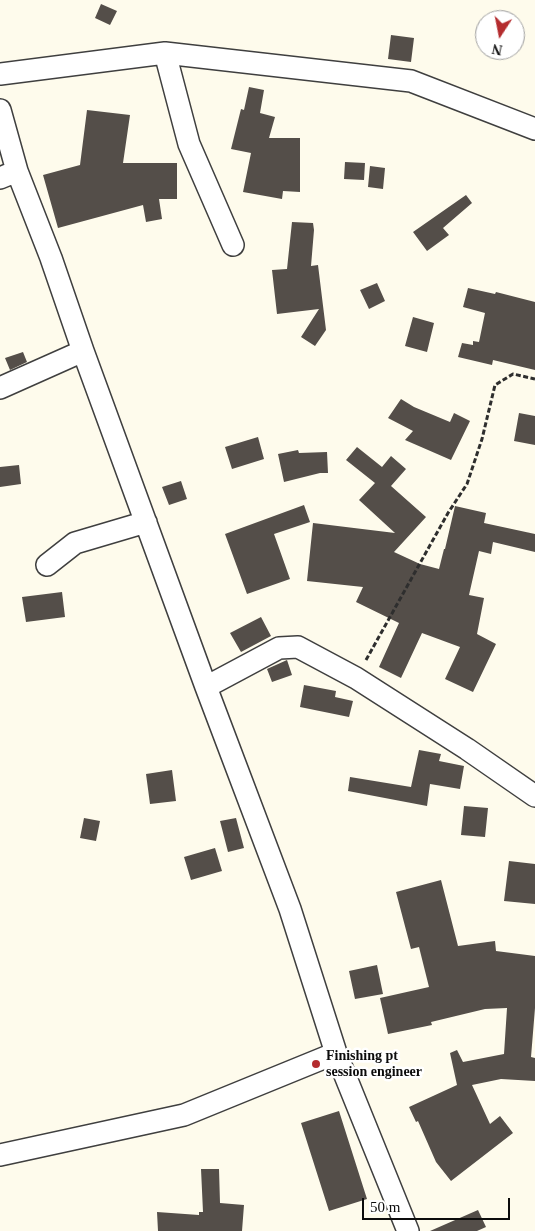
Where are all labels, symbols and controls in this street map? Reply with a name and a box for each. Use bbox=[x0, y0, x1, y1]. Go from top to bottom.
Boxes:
north arrow bbox=[475, 10, 525, 60]
text: N bbox=[491, 41, 504, 58]
place label: Finishing pt session engineer bbox=[326, 1048, 422, 1080]
marker: Finishing pt session engineer bbox=[310, 1058, 322, 1070]
scale bar bbox=[365, 1188, 512, 1220]
text: 50 m bbox=[370, 1199, 400, 1215]

